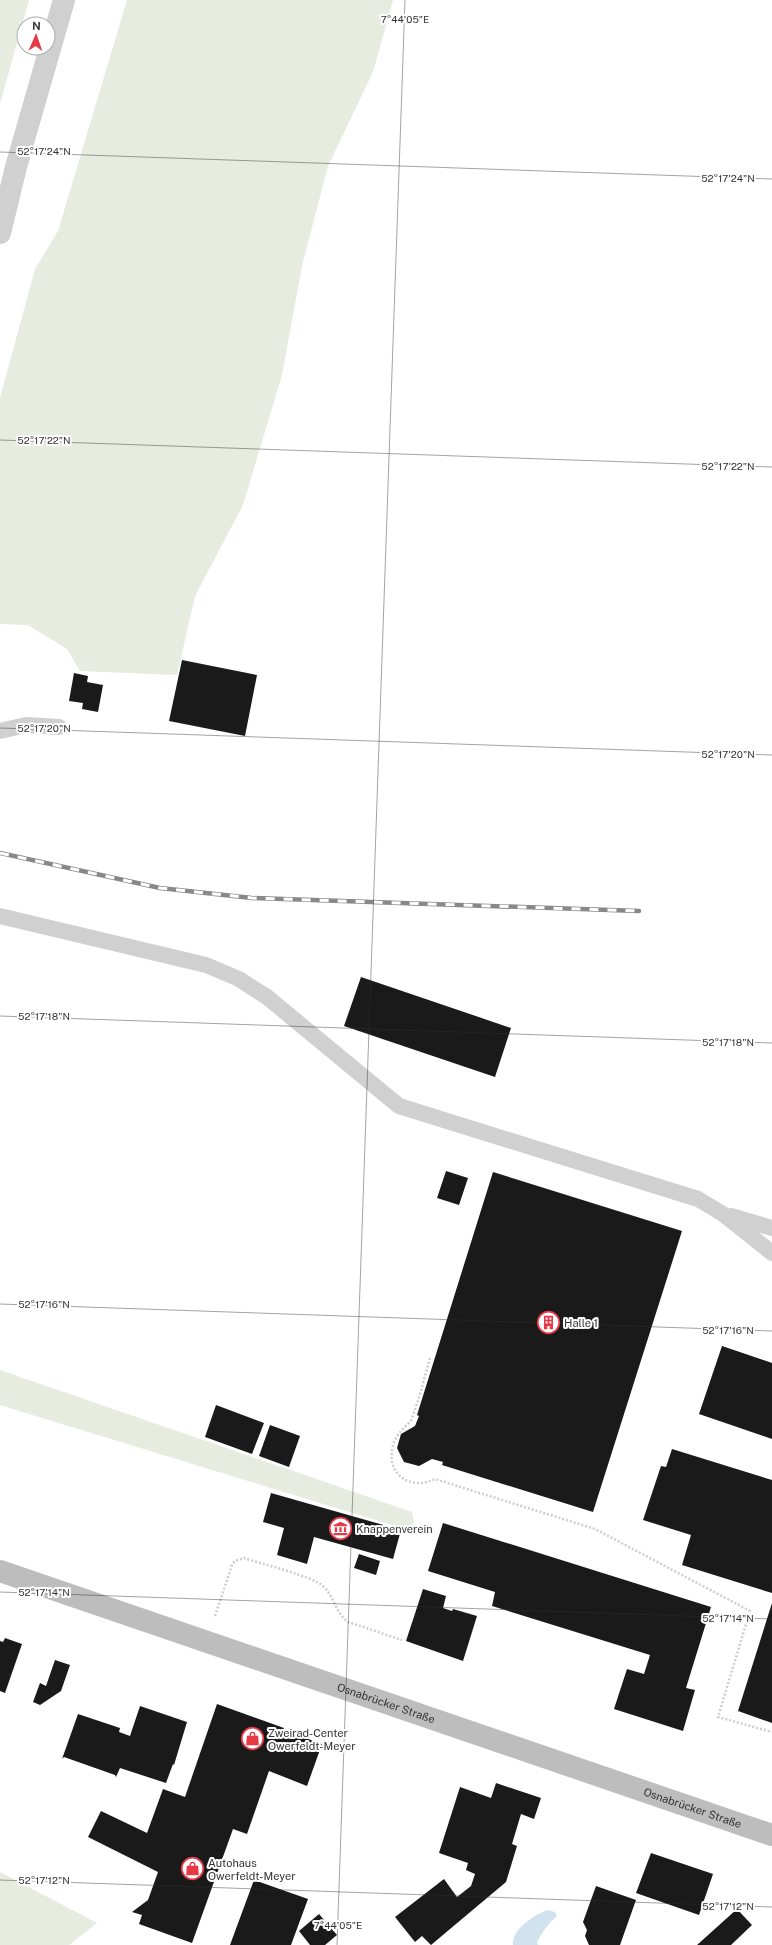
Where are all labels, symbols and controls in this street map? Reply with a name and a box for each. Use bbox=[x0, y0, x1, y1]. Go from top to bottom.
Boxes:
text: 7°44'05"E bbox=[381, 13, 429, 25]
north arrow bbox=[16, 16, 56, 56]
text: N bbox=[32, 20, 41, 32]
text: 52°17'24"N bbox=[17, 145, 71, 157]
text: 52°17'24"N bbox=[701, 172, 755, 184]
text: 52°17'22"N bbox=[17, 434, 71, 446]
text: 52°17'22"N bbox=[701, 460, 755, 472]
text: 52°17'20"N bbox=[17, 722, 71, 734]
text: 52°17'20"N bbox=[701, 748, 755, 760]
text: 52°17'18"N bbox=[18, 1010, 70, 1022]
text: 52°17'18"N bbox=[702, 1036, 754, 1048]
text: 52°17'16"N bbox=[18, 1298, 70, 1310]
building icon: Halle 1 bbox=[536, 1310, 562, 1336]
place label: Halle 1 bbox=[564, 1317, 598, 1329]
text: 52°17'16"N bbox=[702, 1324, 754, 1336]
museum icon: Knappenverein bbox=[328, 1516, 354, 1542]
place label: Knappenverein bbox=[356, 1523, 433, 1535]
text: 52°17'14"N bbox=[18, 1586, 70, 1598]
text: 52°17'14"N bbox=[702, 1612, 754, 1624]
street label: Osnabrücker Straße bbox=[335, 1681, 437, 1725]
shop icon: Zweirad-Center Owerfeldt-Meyer bbox=[240, 1726, 266, 1752]
place label: Zweirad-Center Owerfeldt-Meyer bbox=[268, 1727, 356, 1752]
street label: Osnabrücker Straße bbox=[642, 1786, 743, 1830]
shop icon: Autohaus Owerfeldt-Meyer bbox=[179, 1856, 205, 1882]
place label: Autohaus Owerfeldt-Meyer bbox=[208, 1857, 296, 1882]
text: 52°17'12"N bbox=[18, 1874, 70, 1886]
text: 52°17'12"N bbox=[702, 1900, 754, 1912]
text: 7°44'05"E bbox=[314, 1919, 362, 1931]

